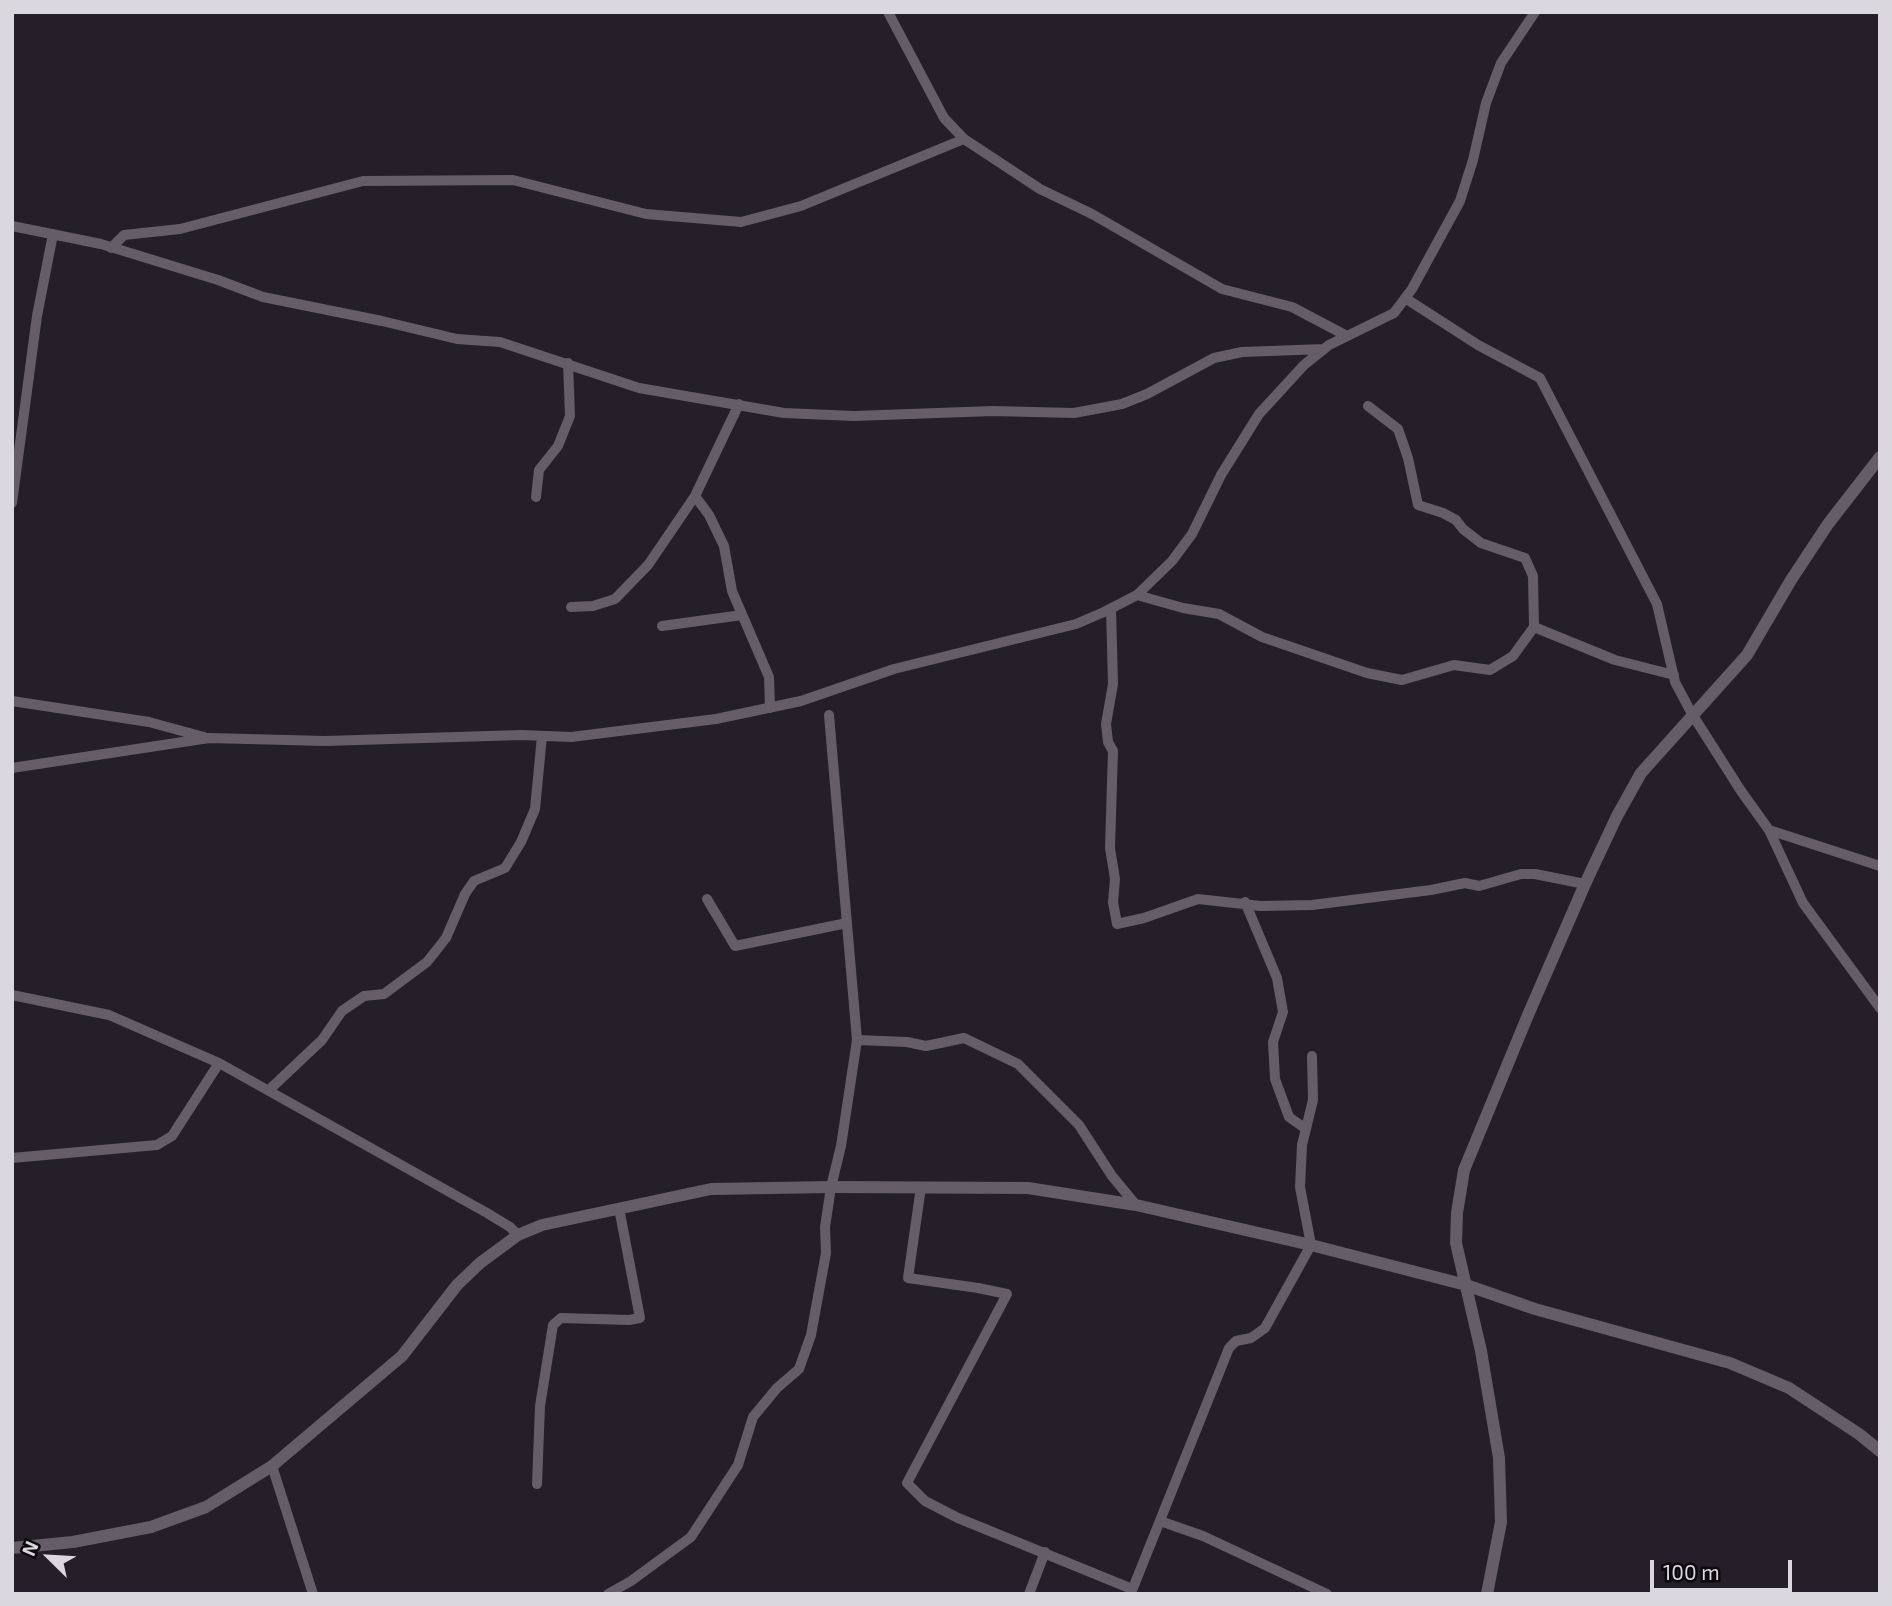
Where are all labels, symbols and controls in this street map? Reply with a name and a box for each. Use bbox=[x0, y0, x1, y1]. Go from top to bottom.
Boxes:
north arrow bbox=[14, 1522, 84, 1592]
text: N bbox=[16, 1537, 43, 1559]
scale bar bbox=[1654, 1546, 1796, 1590]
text: 100 m bbox=[1663, 1559, 1720, 1584]

